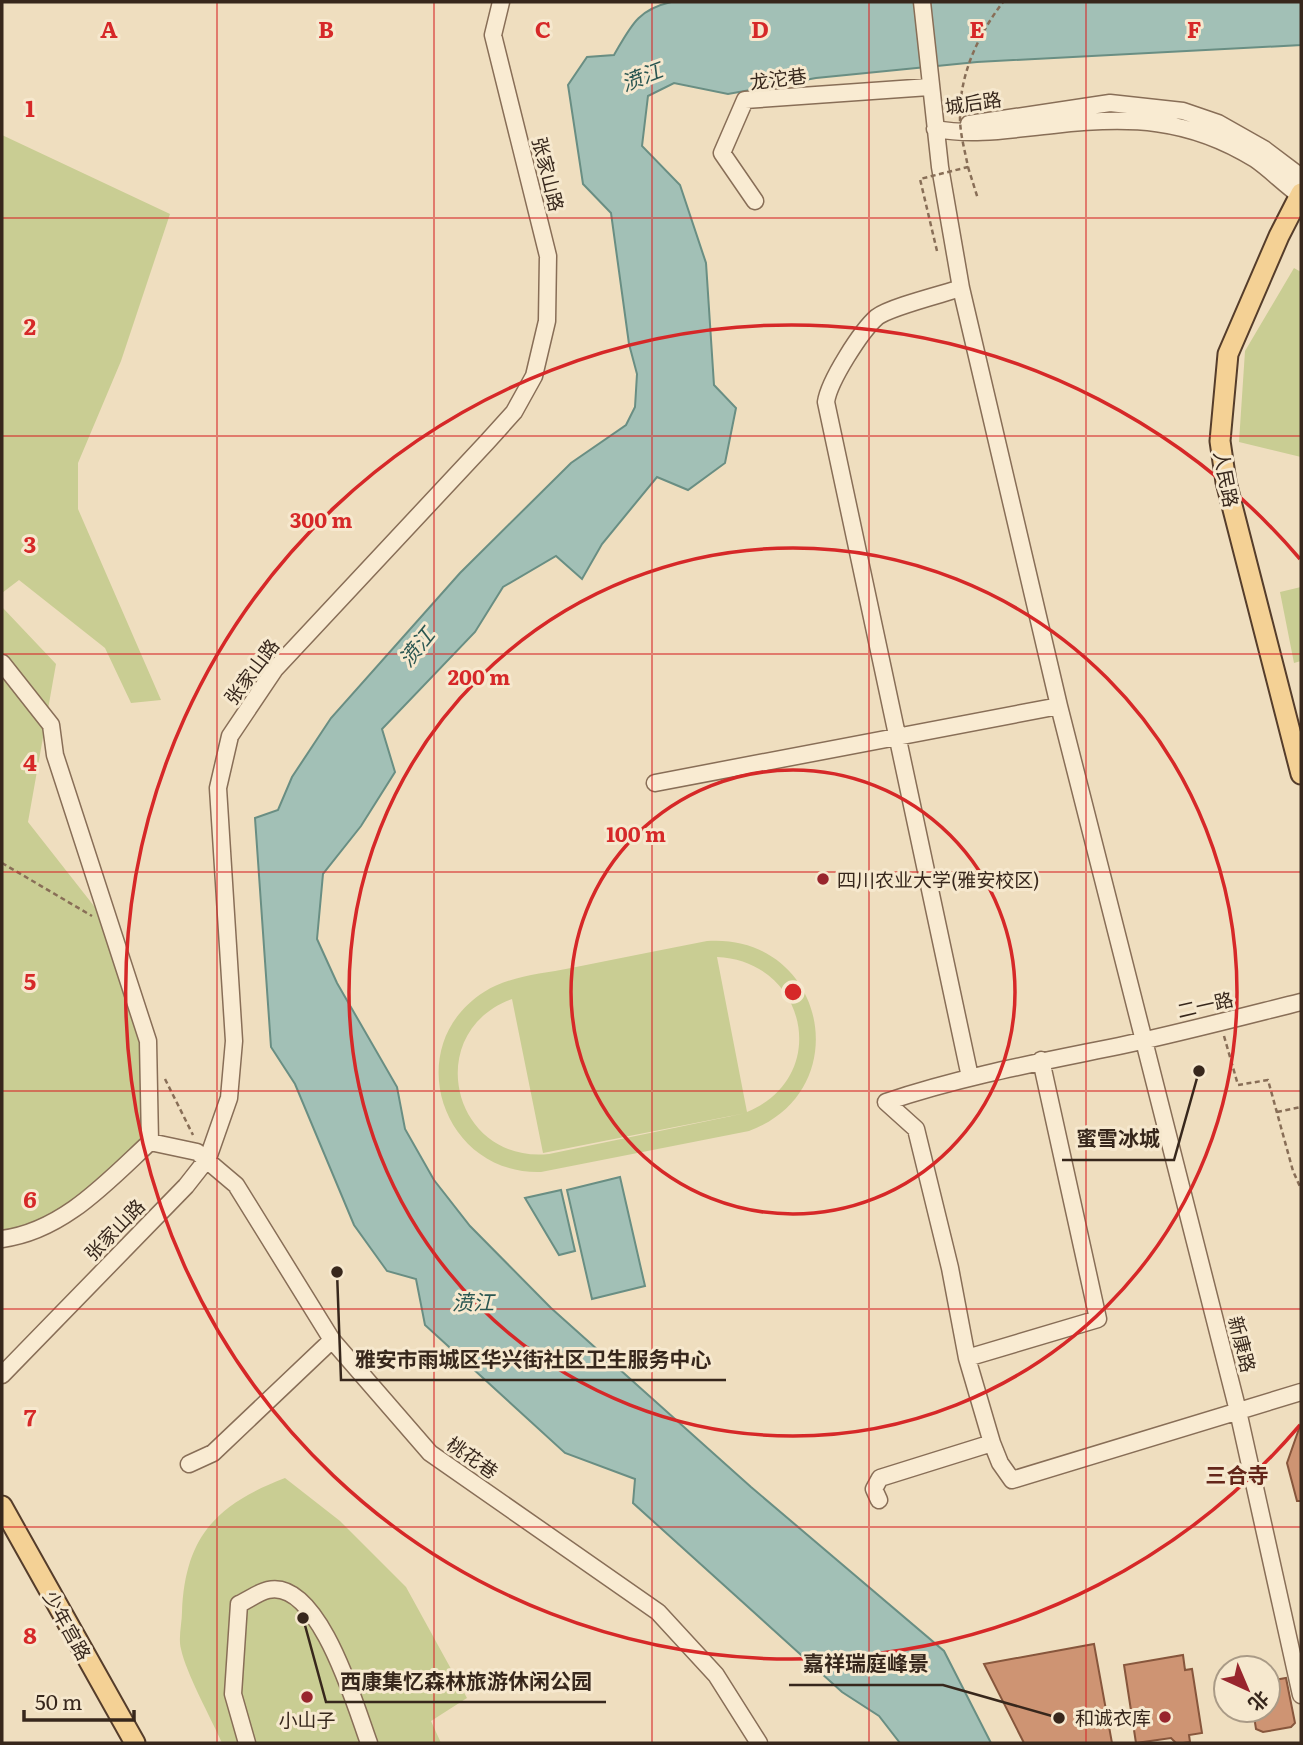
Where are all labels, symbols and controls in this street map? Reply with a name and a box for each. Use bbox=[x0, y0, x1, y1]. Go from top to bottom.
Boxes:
text: A bbox=[100, 11, 118, 45]
text: B bbox=[318, 11, 334, 45]
text: C bbox=[535, 11, 551, 45]
text: D bbox=[751, 11, 769, 45]
text: E bbox=[969, 11, 985, 45]
text: F bbox=[1187, 11, 1202, 45]
water label: 𣸣江 bbox=[616, 52, 668, 97]
street label: 龙沱巷 bbox=[748, 61, 808, 95]
street label: 城后路 bbox=[943, 84, 1003, 120]
text: 1 bbox=[25, 90, 35, 124]
street label: 张家山路 bbox=[526, 134, 572, 214]
text: 2 bbox=[24, 308, 36, 342]
street label: 人民路 bbox=[1208, 448, 1246, 510]
text: 300 m bbox=[290, 503, 352, 534]
text: 3 bbox=[24, 526, 36, 560]
water label: 𣸣江 bbox=[390, 618, 442, 672]
street label: 张家山路 bbox=[217, 632, 285, 710]
text: 200 m bbox=[448, 660, 510, 691]
text: 4 bbox=[23, 744, 37, 778]
text: 100 m bbox=[606, 817, 666, 848]
place label: 四川农业大学(雅安校区) bbox=[837, 865, 1040, 893]
marker: 四川农业大学(雅安校区) bbox=[815, 871, 831, 887]
text: 5 bbox=[24, 963, 36, 997]
centre of rings bbox=[781, 980, 805, 1004]
street label: 二一路 bbox=[1174, 984, 1236, 1024]
callout: 蜜雪冰城 bbox=[1062, 1118, 1174, 1160]
text: 蜜雪冰城 bbox=[1076, 1121, 1160, 1152]
text: 6 bbox=[23, 1181, 37, 1215]
street label: 张家山路 bbox=[78, 1192, 150, 1266]
water label: 𣸣江 bbox=[452, 1285, 496, 1316]
street label: 新康路 bbox=[1223, 1313, 1263, 1375]
callout: 雅安市雨城区华兴街社区卫生服务中心 bbox=[341, 1338, 726, 1380]
text: 雅安市雨城区华兴街社区卫生服务中心 bbox=[355, 1342, 712, 1373]
text: 7 bbox=[24, 1399, 37, 1433]
street label: 桃花巷 bbox=[442, 1429, 504, 1485]
district label: 三合寺 bbox=[1206, 1458, 1269, 1489]
street label: 少年宫路 bbox=[37, 1585, 99, 1665]
text: 8 bbox=[23, 1617, 37, 1651]
callout: 嘉祥瑞庭峰景 bbox=[789, 1643, 943, 1685]
text: 嘉祥瑞庭峰景 bbox=[803, 1646, 929, 1677]
north arrow bbox=[1212, 1654, 1282, 1724]
callout: 西康集忆森林旅游休闲公园 bbox=[326, 1660, 606, 1702]
text: 西康集忆森林旅游休闲公园 bbox=[340, 1664, 592, 1695]
scale bar bbox=[24, 1678, 135, 1722]
text: 50 m bbox=[35, 1685, 82, 1716]
text: 北 bbox=[1243, 1685, 1276, 1719]
marker: 小山子 bbox=[299, 1689, 315, 1705]
place label: 和诚衣库 bbox=[1075, 1703, 1151, 1731]
place label: 小山子 bbox=[278, 1705, 336, 1733]
marker: 和诚衣库 bbox=[1157, 1709, 1173, 1725]

